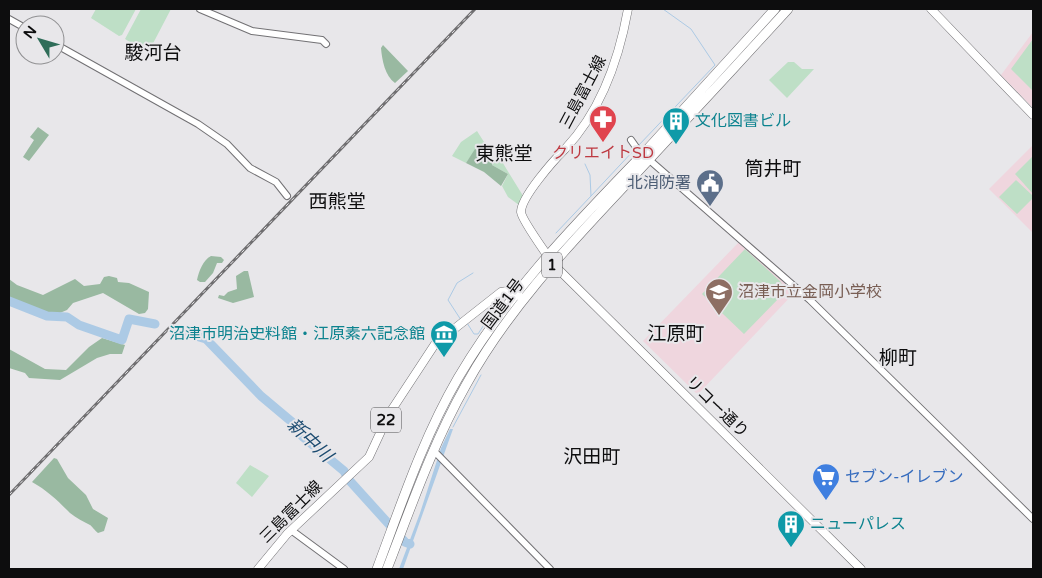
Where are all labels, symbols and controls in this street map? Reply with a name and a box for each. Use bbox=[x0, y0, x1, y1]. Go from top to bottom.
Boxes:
north arrow bbox=[15, 15, 65, 65]
text: N bbox=[20, 23, 40, 42]
district label: 駿河台 bbox=[124, 42, 182, 64]
street label: 三島富士線 bbox=[555, 52, 611, 132]
pharmacy icon: クリエイトSD bbox=[588, 104, 618, 143]
building icon: 文化図書ビル bbox=[661, 106, 691, 145]
place label: 文化図書ビル bbox=[695, 111, 791, 131]
district label: 東熊堂 bbox=[475, 143, 533, 165]
place label: クリエイトSD bbox=[552, 143, 654, 163]
district label: 筒井町 bbox=[744, 158, 802, 180]
public building icon: 北消防署 bbox=[695, 168, 725, 207]
place label: 北消防署 bbox=[627, 173, 691, 193]
district label: 西熊堂 bbox=[308, 191, 366, 213]
road number: 1 bbox=[542, 252, 562, 278]
street label: 国道1号 bbox=[478, 275, 528, 333]
school or university icon: 沼津市立金岡小学校 bbox=[704, 277, 734, 316]
place label: 沼津市立金岡小学校 bbox=[738, 282, 882, 302]
museum icon: 沼津市明治史料館・江原素六記念館 bbox=[429, 319, 459, 358]
district label: 江原町 bbox=[647, 323, 705, 345]
place label: 沼津市明治史料館・江原素六記念館 bbox=[169, 324, 425, 344]
district label: 柳町 bbox=[879, 347, 917, 369]
street label: リコー通り bbox=[681, 372, 753, 442]
road number: 22 bbox=[371, 408, 401, 432]
water label: 新中川 bbox=[283, 414, 339, 468]
district label: 沢田町 bbox=[563, 446, 621, 468]
supermarket icon: セブン-イレブン bbox=[811, 462, 841, 501]
place label: セブン-イレブン bbox=[845, 467, 964, 487]
street label: 三島富士線 bbox=[256, 477, 326, 547]
building icon: ニューパレス bbox=[776, 509, 806, 548]
place label: ニューパレス bbox=[810, 514, 906, 534]

